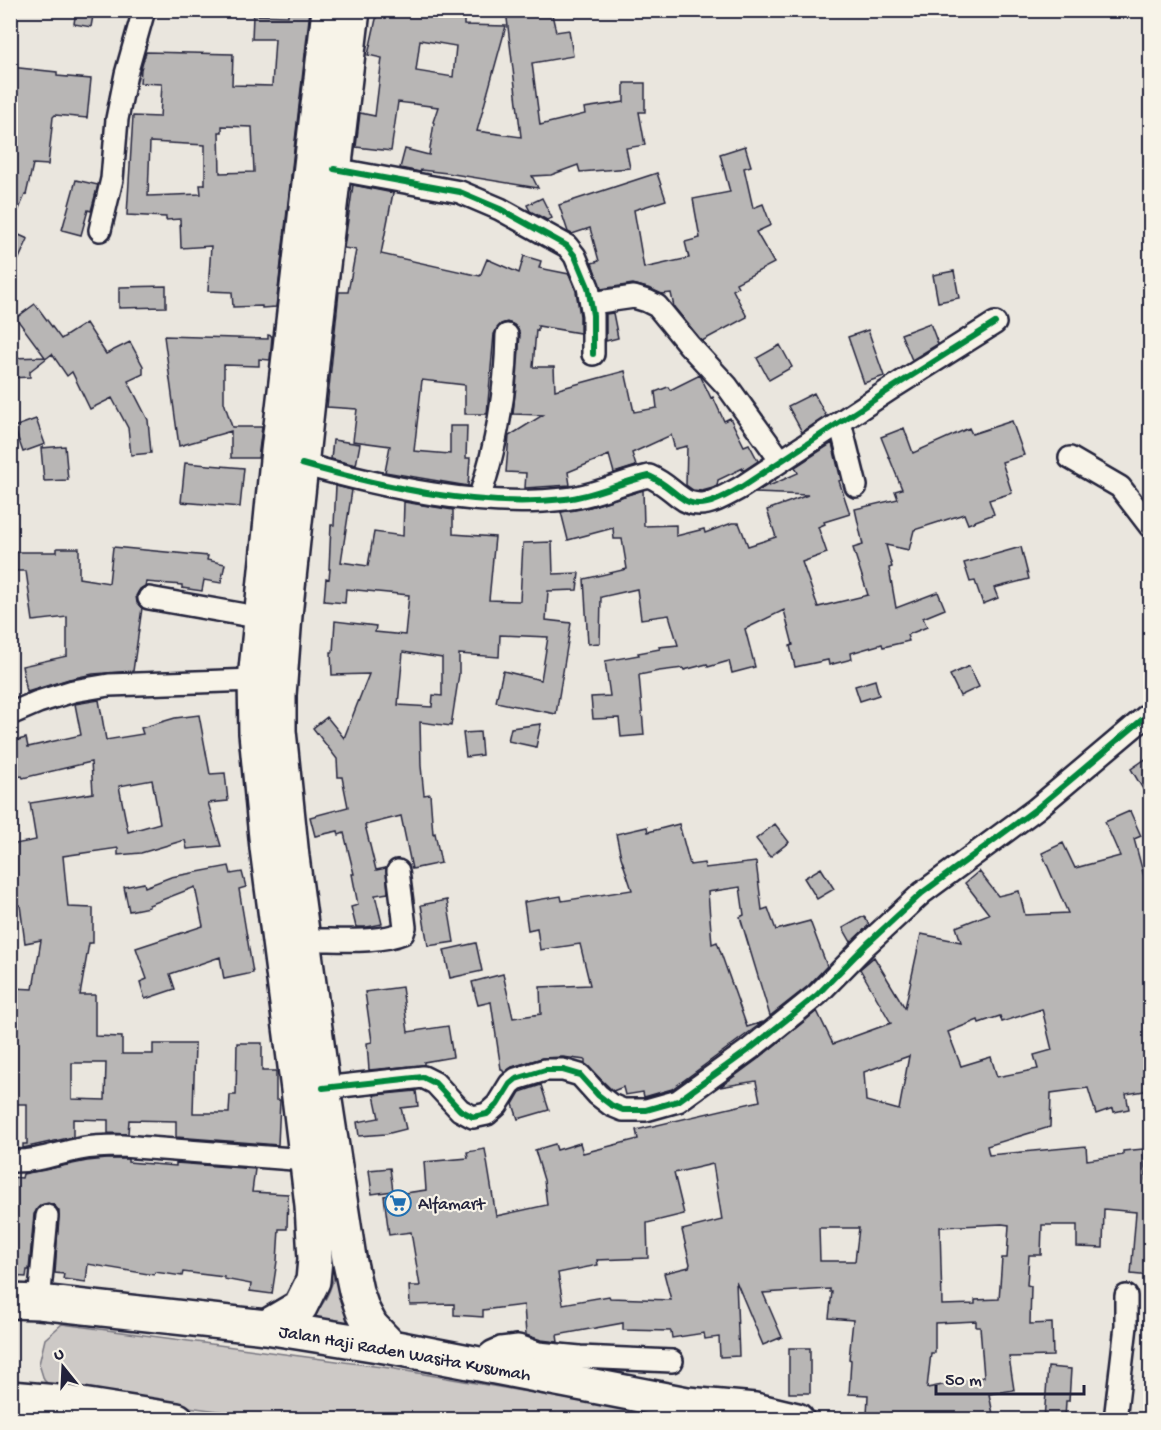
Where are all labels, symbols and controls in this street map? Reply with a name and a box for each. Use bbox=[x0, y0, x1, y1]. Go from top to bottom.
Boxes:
supermarket icon: Alfamart bbox=[383, 1188, 413, 1218]
place label: Alfamart bbox=[418, 1195, 486, 1216]
street label: Jalan Haji Raden Wasita Kusumah bbox=[277, 1322, 532, 1387]
north arrow bbox=[33, 1337, 93, 1397]
text: U bbox=[52, 1345, 68, 1367]
scale bar bbox=[936, 1358, 1084, 1396]
text: 50 m bbox=[945, 1371, 982, 1392]

